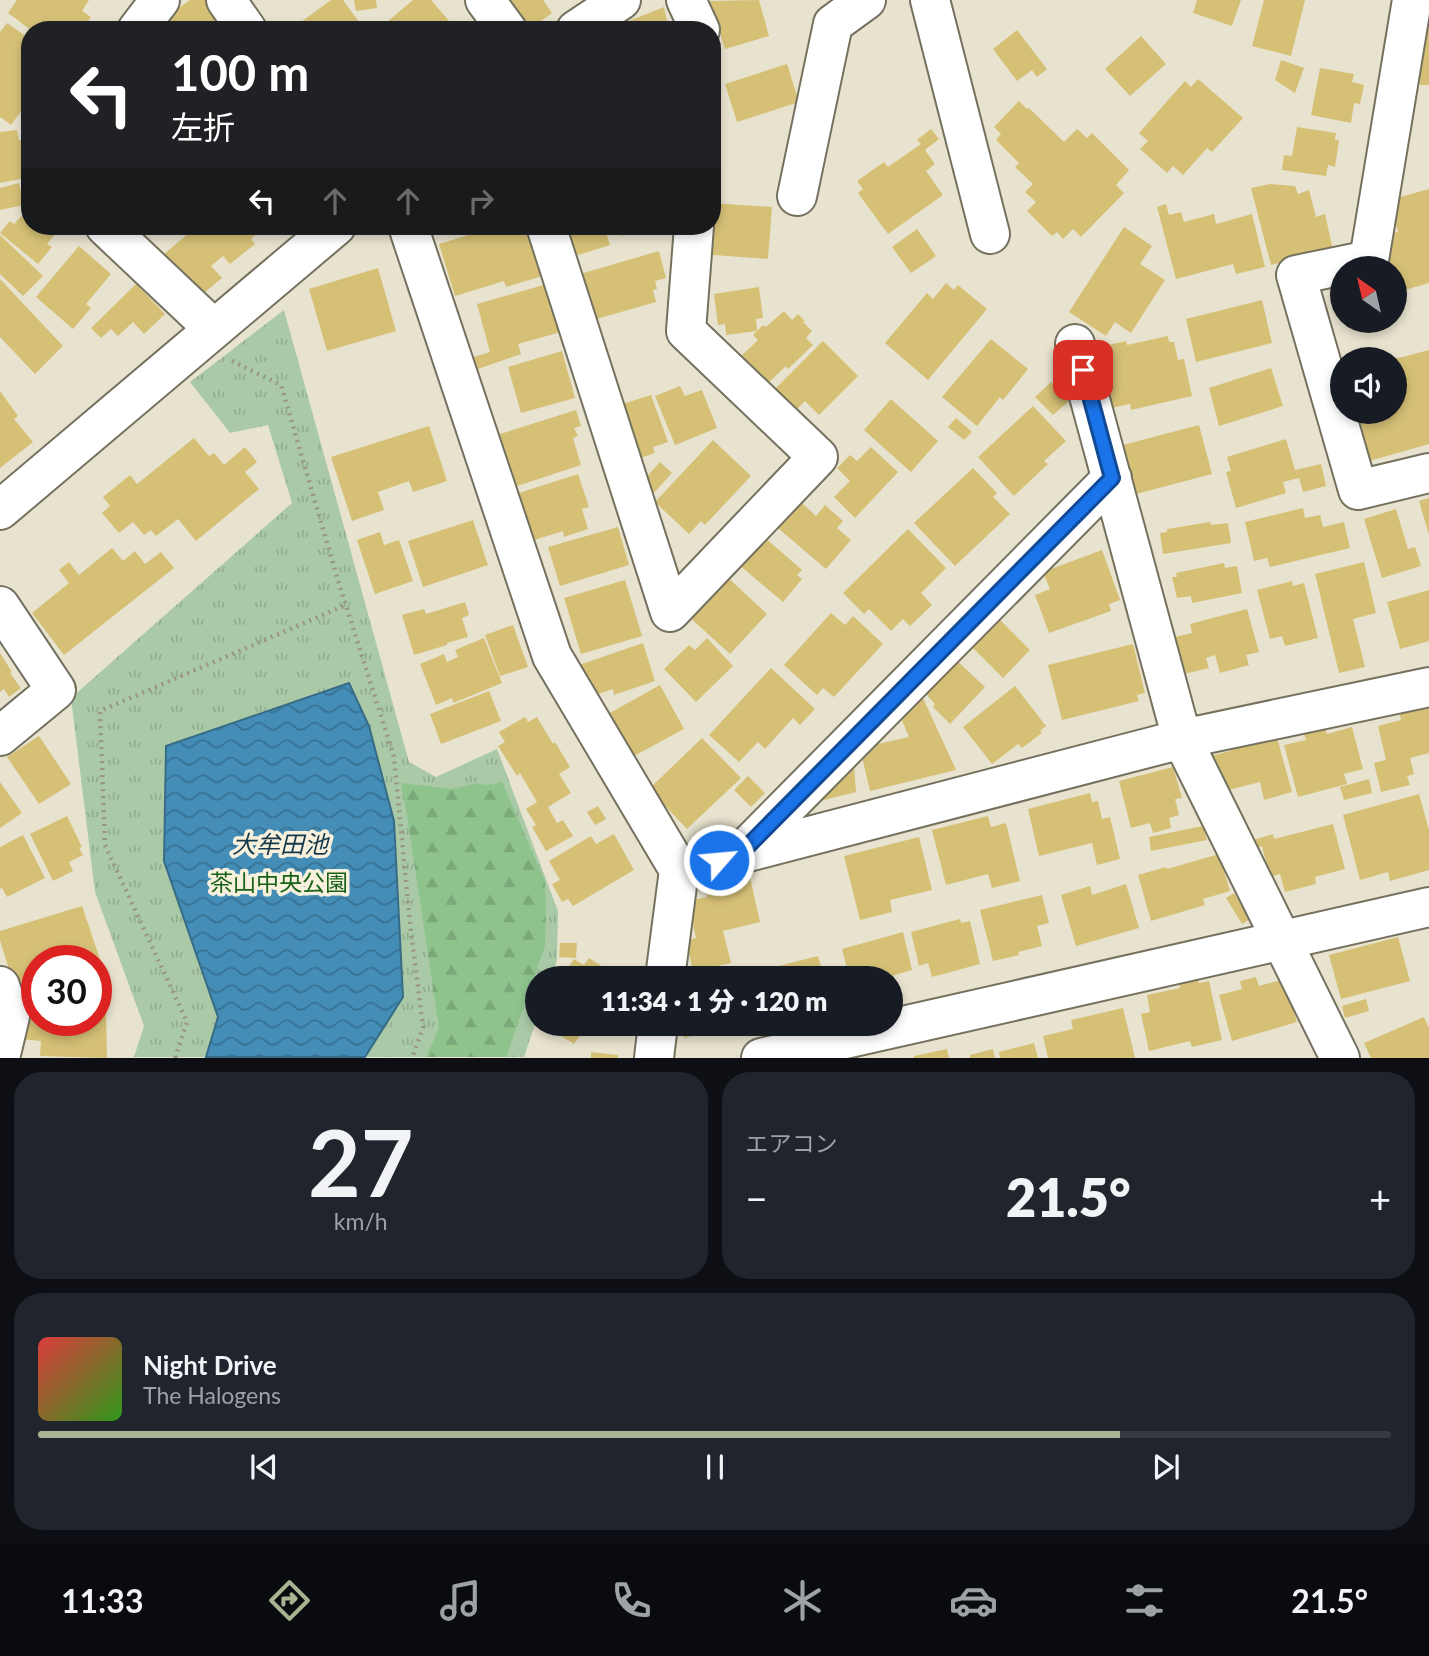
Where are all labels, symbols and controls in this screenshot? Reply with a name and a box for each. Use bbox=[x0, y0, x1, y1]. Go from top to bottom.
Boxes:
text: 100 m bbox=[171, 43, 309, 101]
icon: left bbox=[56, 49, 147, 140]
text: 左折 bbox=[171, 107, 235, 146]
icon: left bbox=[243, 182, 281, 220]
icon: ahead bbox=[316, 182, 354, 220]
icon: ahead bbox=[389, 182, 427, 220]
icon: right bbox=[462, 182, 500, 220]
north arrow bbox=[1330, 256, 1407, 332]
map controls bbox=[1330, 256, 1407, 424]
pin bbox=[1053, 340, 1113, 400]
button: sound bbox=[1330, 347, 1407, 424]
icon: arrive bbox=[1064, 351, 1102, 389]
position arrow bbox=[682, 823, 756, 897]
water label: 大牟田池 bbox=[232, 829, 330, 858]
park label: 茶山中央公園 bbox=[210, 868, 348, 896]
speed limit sign: 30 bbox=[21, 945, 112, 1036]
text: 11:34 · 1 分 · 120 m bbox=[601, 985, 827, 1017]
text: 27 bbox=[308, 1107, 414, 1216]
text: エアコン bbox=[746, 1129, 838, 1157]
text: 21.5° bbox=[1006, 1166, 1131, 1228]
text: − bbox=[746, 1175, 768, 1221]
text: + bbox=[1369, 1175, 1391, 1221]
text: km/h bbox=[334, 1207, 388, 1235]
text: Night Drive bbox=[143, 1349, 277, 1381]
text: The Halogens bbox=[143, 1381, 281, 1409]
icon: previous bbox=[245, 1448, 283, 1486]
icon: pause bbox=[696, 1448, 734, 1486]
icon: next bbox=[1147, 1448, 1185, 1486]
icon: directions bbox=[265, 1576, 314, 1625]
icon: music bbox=[436, 1576, 485, 1625]
icon: phone bbox=[607, 1576, 656, 1625]
icon: climate bbox=[778, 1576, 827, 1625]
icon: car bbox=[949, 1576, 998, 1625]
icon: filters bbox=[1120, 1576, 1169, 1625]
text: 11:33 bbox=[61, 1581, 143, 1620]
text: 21.5° bbox=[1291, 1581, 1368, 1620]

